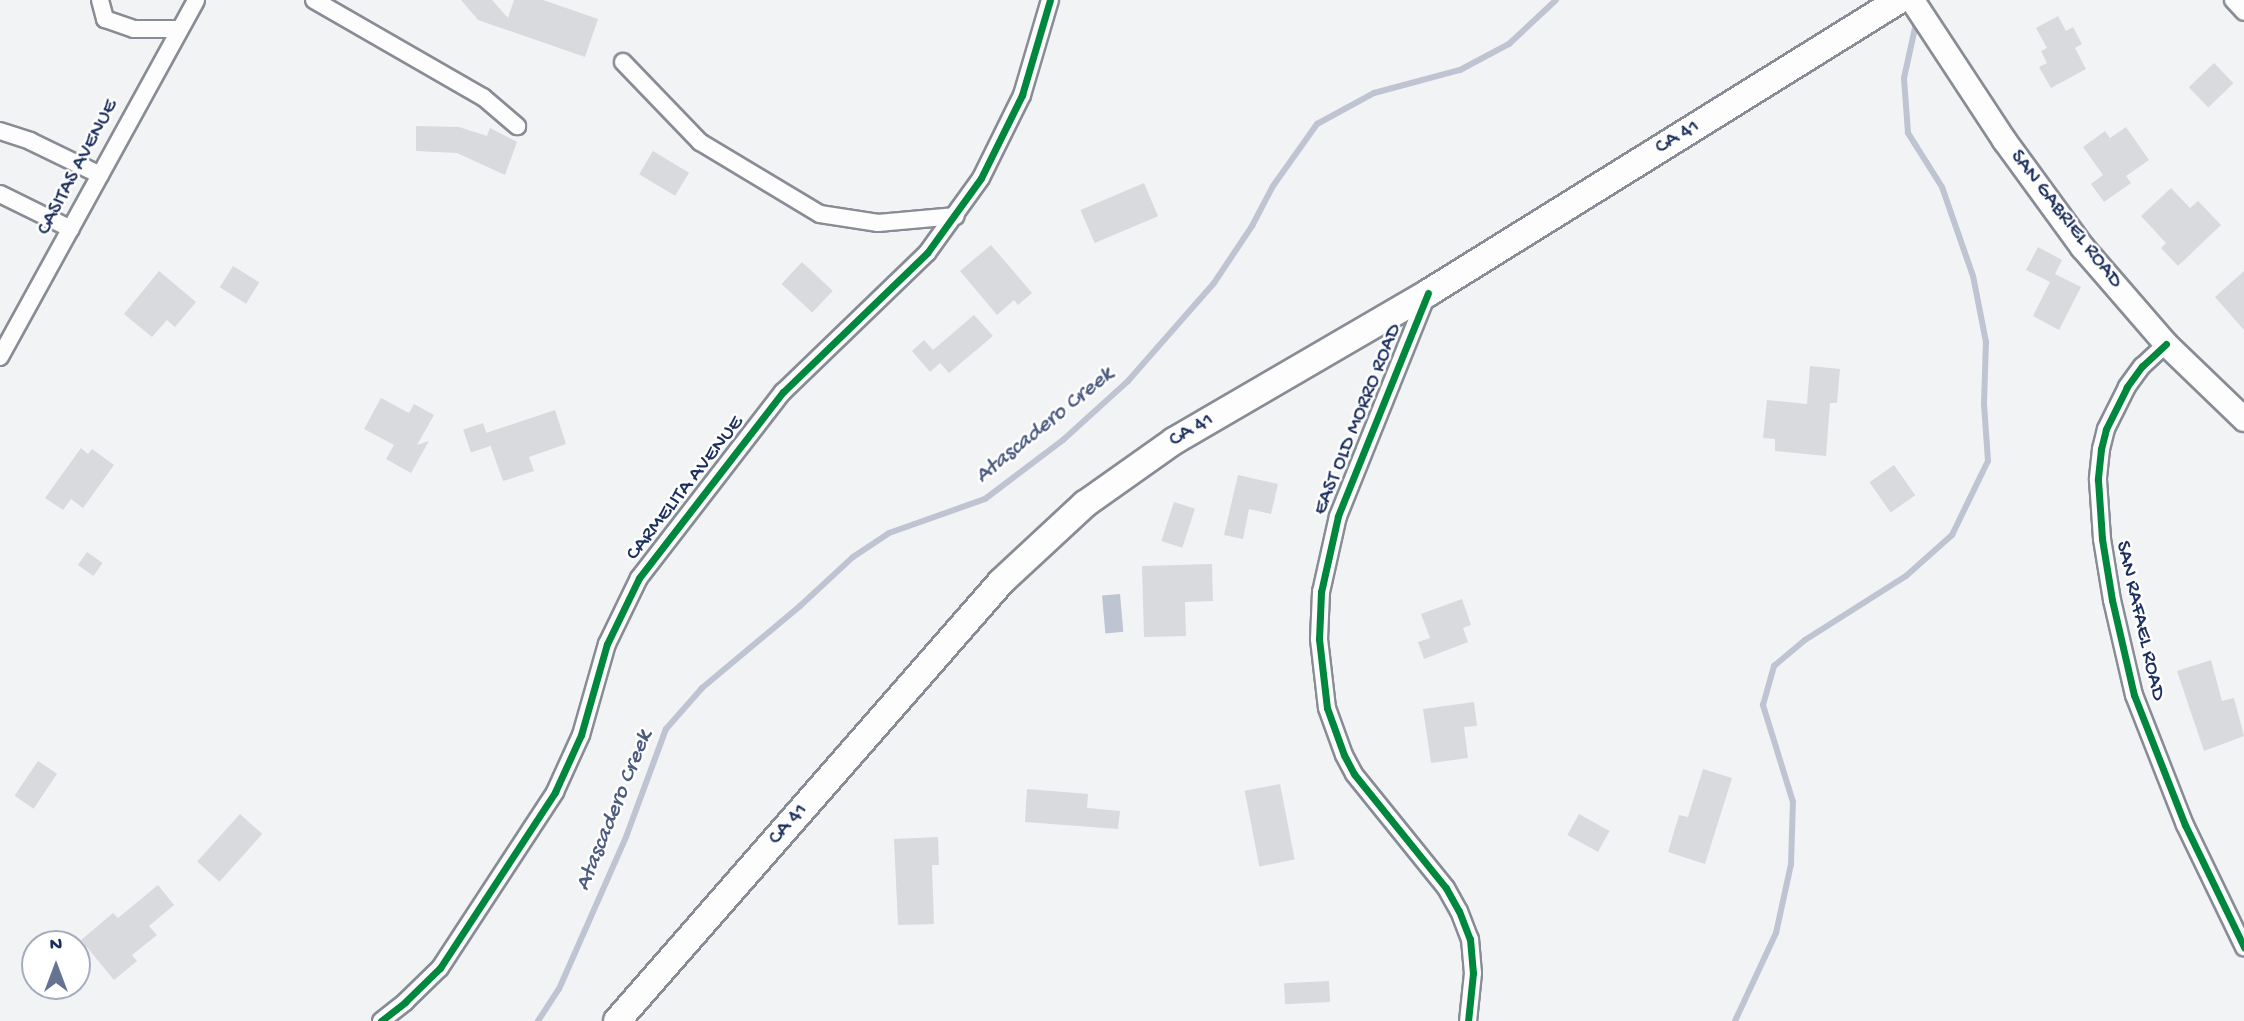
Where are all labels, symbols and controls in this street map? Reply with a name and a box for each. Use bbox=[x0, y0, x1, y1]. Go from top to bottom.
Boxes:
street label: CASITAS AVENUE bbox=[33, 96, 125, 240]
street label: CA 41 bbox=[1651, 115, 1705, 161]
street label: SAN GABRIEL ROAD bbox=[2003, 146, 2127, 294]
street label: EAST OLD MORRO ROAD bbox=[1309, 321, 1409, 519]
water label: Atascadero Creek bbox=[970, 362, 1120, 490]
street label: CA 41 bbox=[1165, 408, 1219, 454]
street label: CARMELITA AVENUE bbox=[622, 412, 750, 566]
street label: SAN RAFAEL ROAD bbox=[2108, 539, 2170, 703]
water label: Atascadero Creek bbox=[570, 727, 660, 895]
street label: CA 41 bbox=[764, 799, 814, 851]
north arrow bbox=[21, 930, 91, 1000]
text: N bbox=[50, 934, 62, 957]

